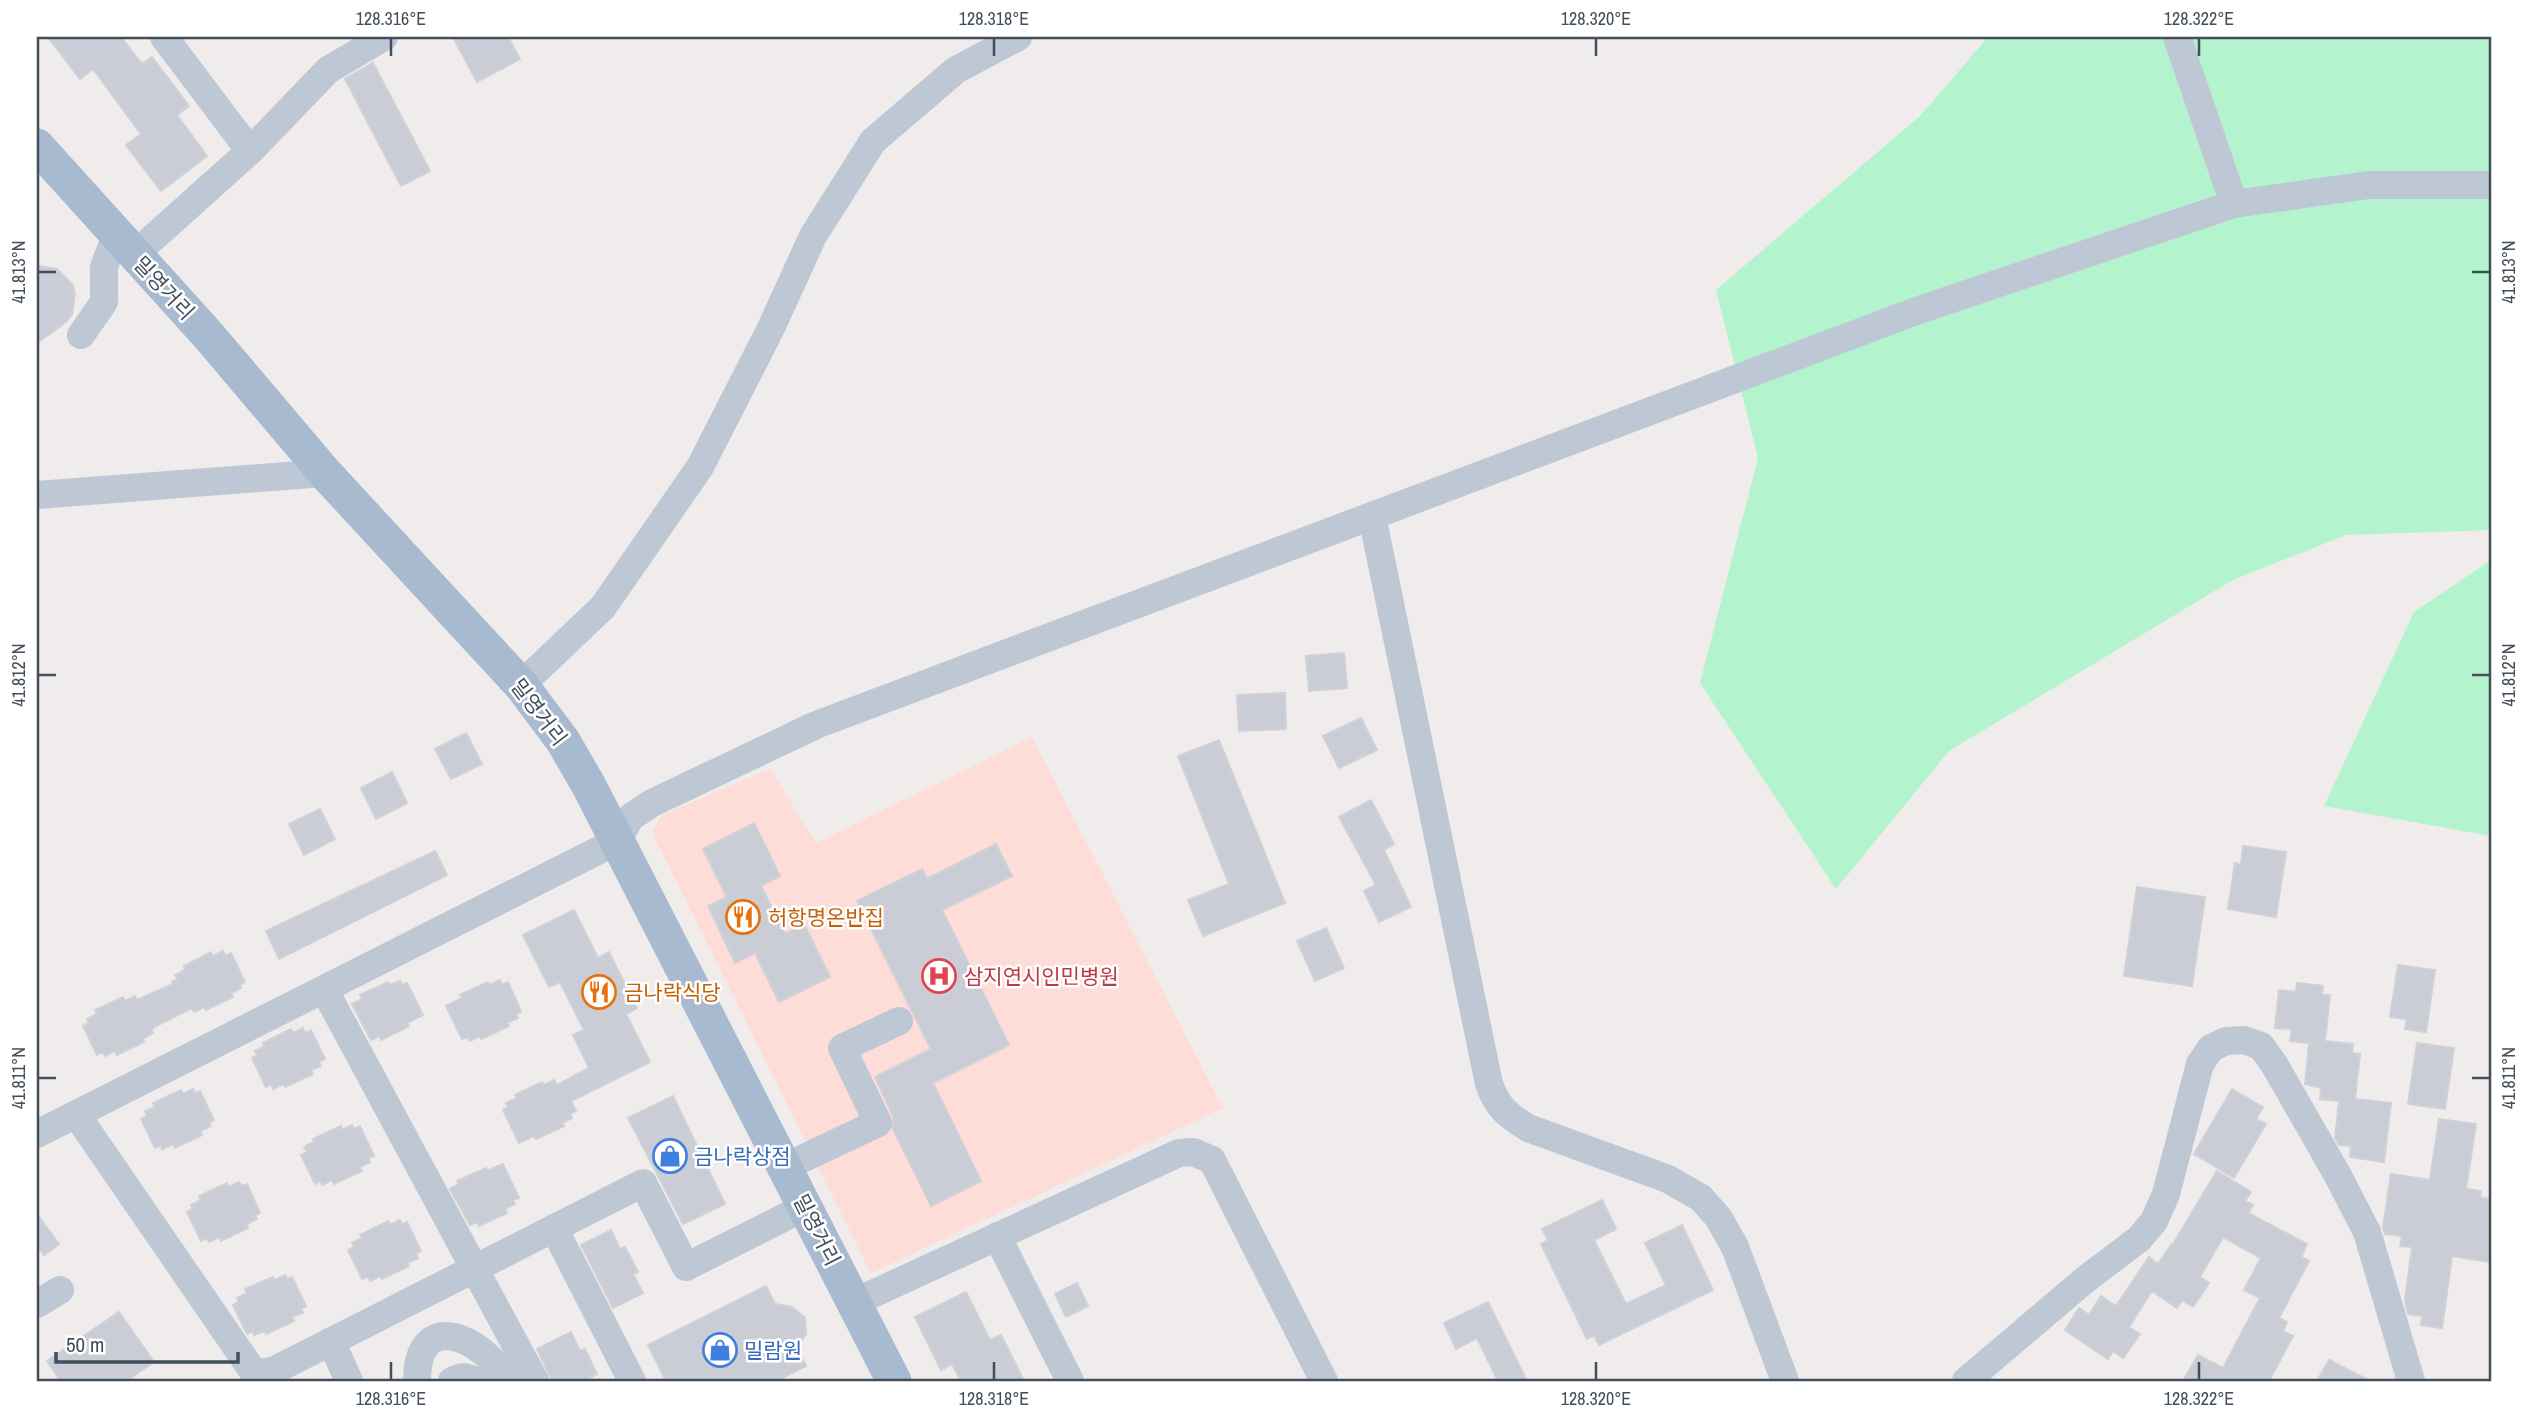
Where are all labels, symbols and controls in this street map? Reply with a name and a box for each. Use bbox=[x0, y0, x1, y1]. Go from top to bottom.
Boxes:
text: 128.316°E bbox=[356, 6, 426, 31]
text: 128.318°E bbox=[959, 6, 1029, 31]
text: 128.320°E bbox=[1561, 6, 1631, 31]
text: 128.322°E bbox=[2164, 6, 2234, 31]
text: 41.813°N bbox=[6, 241, 31, 304]
text: 41.813°N bbox=[2496, 241, 2521, 304]
street label: 밀영거리 bbox=[127, 250, 201, 326]
text: 41.812°N bbox=[6, 644, 31, 707]
text: 41.812°N bbox=[2496, 644, 2521, 707]
street label: 밀영거리 bbox=[504, 672, 574, 752]
restaurant icon: 허항명온반집 bbox=[724, 898, 762, 936]
place label: 허항명온반집 bbox=[768, 903, 884, 932]
hospital icon: 삼지연시인민병원 bbox=[920, 957, 958, 995]
place label: 삼지연시인민병원 bbox=[964, 962, 1119, 991]
restaurant icon: 금나락식당 bbox=[580, 973, 618, 1011]
place label: 금나락식당 bbox=[624, 978, 721, 1007]
text: 41.811°N bbox=[6, 1047, 31, 1109]
text: 41.811°N bbox=[2496, 1047, 2521, 1109]
shop icon: 금나락상점 bbox=[651, 1137, 689, 1175]
place label: 금나락상점 bbox=[694, 1142, 791, 1171]
street label: 밀영거리 bbox=[787, 1189, 847, 1271]
scale bar bbox=[56, 1320, 238, 1364]
text: 50 m bbox=[66, 1330, 104, 1359]
shop icon: 밀람원 bbox=[701, 1331, 739, 1369]
place label: 밀람원 bbox=[744, 1336, 802, 1365]
text: 128.316°E bbox=[356, 1386, 426, 1411]
text: 128.318°E bbox=[959, 1386, 1029, 1411]
text: 128.320°E bbox=[1561, 1386, 1631, 1411]
text: 128.322°E bbox=[2164, 1386, 2234, 1411]

